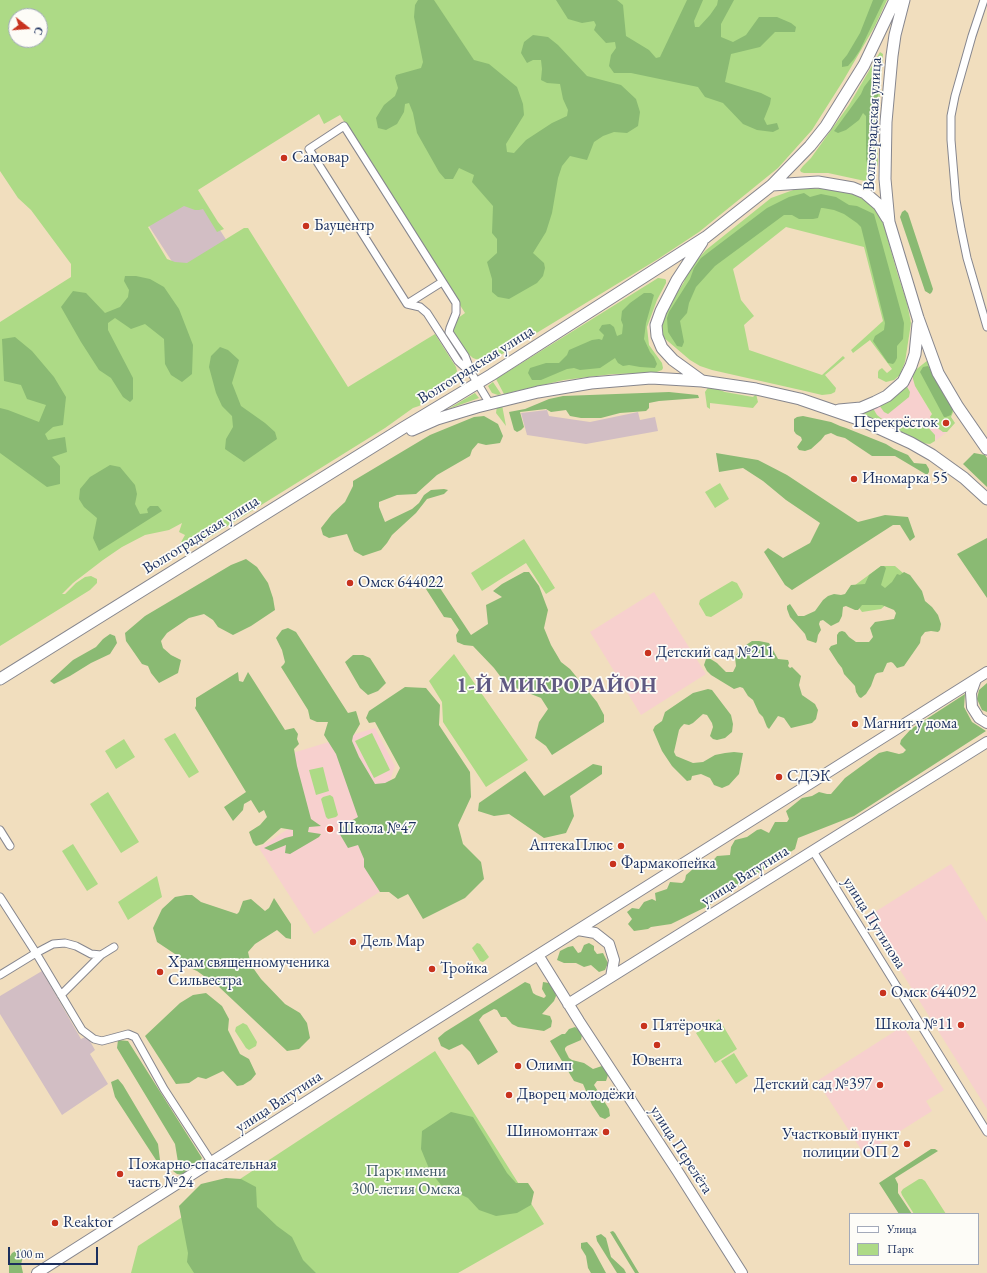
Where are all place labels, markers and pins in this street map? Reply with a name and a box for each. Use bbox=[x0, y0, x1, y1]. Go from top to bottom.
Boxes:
place label: Самовар bbox=[292, 148, 349, 168]
marker: Самовар bbox=[279, 153, 289, 163]
place label: Бауцентр bbox=[314, 216, 374, 236]
marker: Бауцентр bbox=[301, 221, 311, 231]
place label: Перекрёсток bbox=[853, 413, 938, 433]
marker: Перекрёсток bbox=[941, 418, 951, 428]
place label: Иномарка 55 bbox=[862, 469, 948, 489]
marker: Иномарка 55 bbox=[849, 474, 859, 484]
place label: Омск 644022 bbox=[358, 573, 443, 593]
marker: Омск 644022 bbox=[345, 578, 355, 588]
place label: Детский сад №211 bbox=[656, 643, 774, 663]
marker: Детский сад №211 bbox=[643, 648, 653, 658]
place label: Магнит у дома bbox=[863, 714, 957, 734]
marker: Магнит у дома bbox=[850, 719, 860, 729]
place label: СДЭК bbox=[787, 767, 831, 787]
marker: СДЭК bbox=[774, 772, 784, 782]
place label: Школа №47 bbox=[338, 819, 416, 839]
marker: Школа №47 bbox=[325, 824, 335, 834]
place label: АптекаПлюс bbox=[529, 836, 613, 856]
marker: АптекаПлюс bbox=[616, 841, 626, 851]
place label: Фармакопейка bbox=[621, 854, 716, 874]
marker: Фармакопейка bbox=[608, 859, 618, 869]
place label: Дель Мар bbox=[361, 932, 425, 952]
marker: Дель Мар bbox=[348, 937, 358, 947]
place label: Храм священномученика Сильвестра bbox=[168, 953, 330, 991]
place label: Тройка bbox=[440, 959, 488, 979]
marker: Тройка bbox=[427, 964, 437, 974]
marker: Храм священномученика Сильвестра bbox=[155, 967, 165, 977]
place label: Омск 644092 bbox=[891, 983, 976, 1003]
marker: Омск 644092 bbox=[878, 988, 888, 998]
place label: Школа №11 bbox=[875, 1015, 953, 1035]
place label: Пятёрочка bbox=[652, 1016, 722, 1036]
marker: Школа №11 bbox=[956, 1020, 966, 1030]
marker: Пятёрочка bbox=[639, 1021, 649, 1031]
marker: Ювента bbox=[652, 1040, 662, 1050]
place label: Ювента bbox=[632, 1051, 682, 1071]
place label: Олимп bbox=[526, 1056, 572, 1076]
marker: Олимп bbox=[513, 1061, 523, 1071]
place label: Детский сад №397 bbox=[754, 1075, 872, 1095]
marker: Детский сад №397 bbox=[875, 1080, 885, 1090]
place label: Дворец молодёжи bbox=[517, 1085, 635, 1105]
marker: Дворец молодёжи bbox=[504, 1090, 514, 1100]
place label: Шиномонтаж bbox=[507, 1122, 598, 1142]
place label: Участковый пункт полиции ОП 2 bbox=[782, 1125, 899, 1163]
marker: Шиномонтаж bbox=[601, 1127, 611, 1137]
marker: Участковый пункт полиции ОП 2 bbox=[902, 1139, 912, 1149]
place label: Пожарно-спасательная часть №24 bbox=[128, 1155, 277, 1193]
marker: Пожарно-спасательная часть №24 bbox=[115, 1169, 125, 1179]
place label: Reaktor bbox=[63, 1213, 113, 1233]
marker: Reaktor bbox=[50, 1218, 60, 1228]

